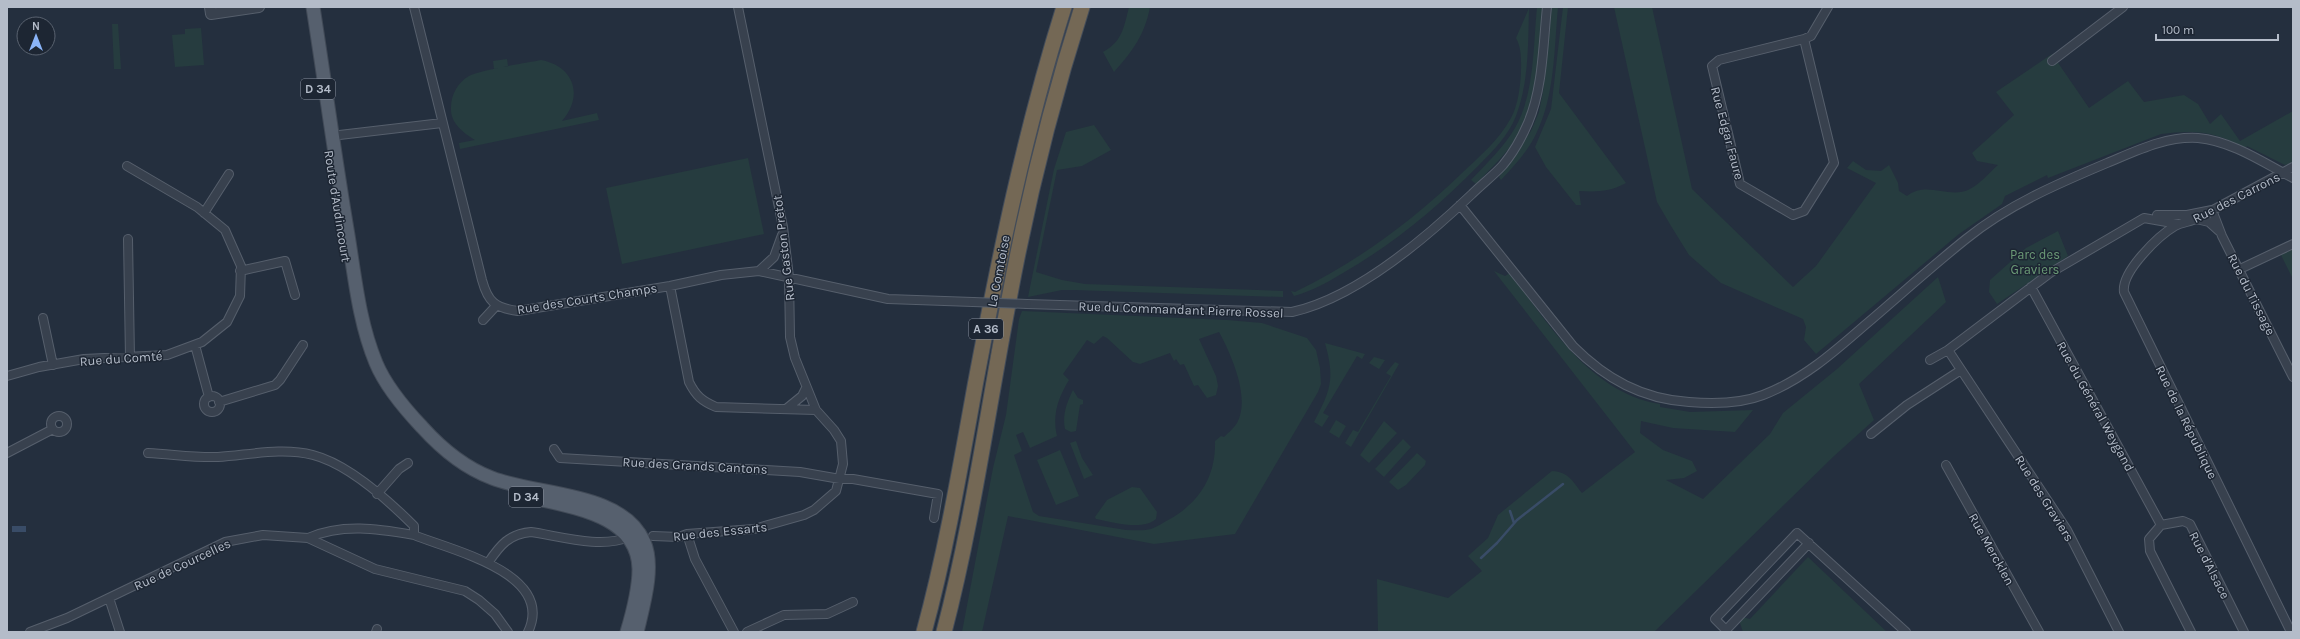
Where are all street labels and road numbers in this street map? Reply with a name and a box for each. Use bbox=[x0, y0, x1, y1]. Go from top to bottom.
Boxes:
road number: D 34 bbox=[301, 79, 335, 99]
street label: Rue Edgar Faure bbox=[1708, 85, 1747, 182]
street label: Route d'Audincourt bbox=[321, 149, 354, 263]
street label: Rue des Carrons bbox=[2190, 169, 2283, 226]
street label: Rue Gaston Pretot bbox=[770, 194, 797, 302]
street label: La Comtoise bbox=[984, 234, 1013, 308]
street label: Rue du Tissage bbox=[2225, 251, 2279, 338]
street label: Rue des Courts Champs bbox=[516, 280, 658, 317]
street label: Rue du Commandant Pierre Rossel bbox=[1078, 298, 1284, 321]
road number: A 36 bbox=[969, 319, 1003, 339]
street label: Rue du Général Weygand bbox=[2054, 339, 2138, 474]
street label: Rue du Comté bbox=[79, 348, 163, 369]
street label: Rue de la République bbox=[2152, 363, 2221, 482]
street label: Rue des Graviers bbox=[2012, 452, 2077, 544]
street label: Rue des Grands Cantons bbox=[622, 454, 768, 477]
road number: D 34 bbox=[509, 487, 543, 507]
street label: Rue Mercklen bbox=[1966, 511, 2018, 588]
street label: Rue des Essarts bbox=[672, 519, 768, 544]
street label: Rue d'Alsace bbox=[2186, 529, 2233, 602]
street label: Rue de Courcelles bbox=[132, 535, 233, 593]

